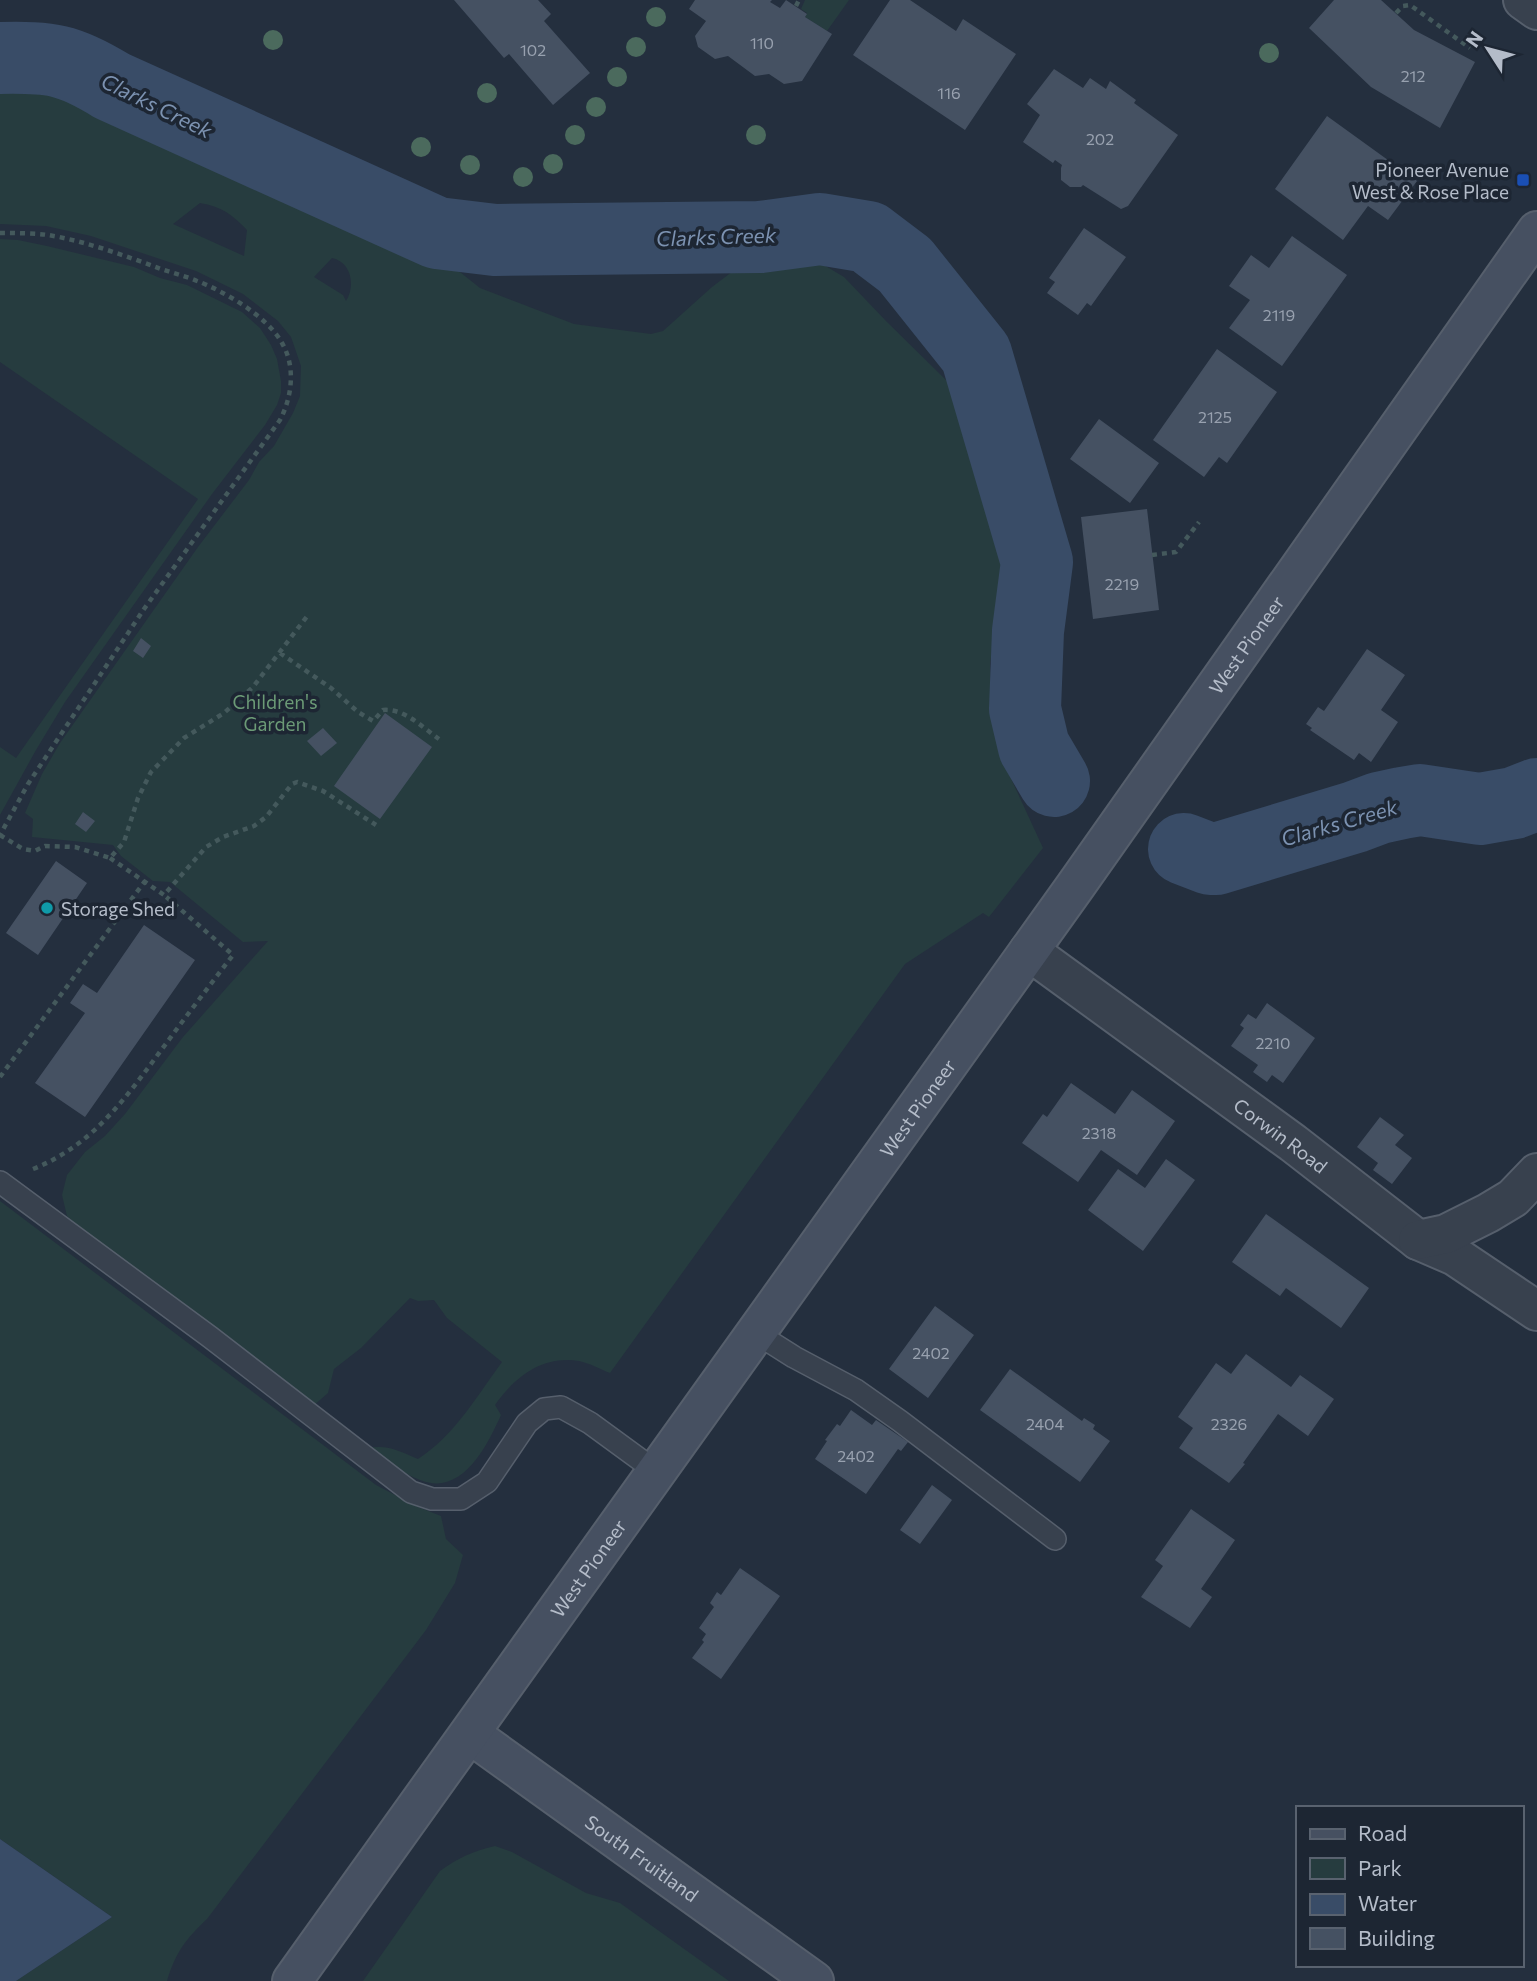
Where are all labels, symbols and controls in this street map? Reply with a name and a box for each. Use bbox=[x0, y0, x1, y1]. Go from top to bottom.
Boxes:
north arrow bbox=[1453, 14, 1523, 84]
text: N bbox=[1460, 26, 1487, 51]
house number: 110 bbox=[750, 33, 774, 52]
house number: 102 bbox=[520, 40, 546, 59]
house number: 212 bbox=[1401, 66, 1425, 85]
water label: Clarks Creek bbox=[98, 67, 217, 143]
house number: 116 bbox=[937, 83, 961, 102]
house number: 202 bbox=[1086, 129, 1114, 148]
place label: Pioneer Avenue West & Rose Place bbox=[1352, 158, 1509, 203]
marker: Pioneer Avenue West & Rose Place bbox=[1515, 172, 1531, 188]
water label: Clarks Creek bbox=[656, 221, 777, 251]
house number: 2119 bbox=[1263, 305, 1295, 324]
house number: 2125 bbox=[1198, 407, 1232, 426]
house number: 2219 bbox=[1105, 574, 1139, 593]
street label: West Pioneer bbox=[1203, 590, 1288, 698]
park label: Children's Garden bbox=[232, 690, 318, 735]
water label: Clarks Creek bbox=[1278, 793, 1401, 851]
place label: Storage Shed bbox=[61, 897, 175, 920]
marker: Storage Shed bbox=[39, 900, 55, 916]
house number: 2210 bbox=[1255, 1033, 1291, 1052]
street label: West Pioneer bbox=[874, 1054, 960, 1161]
street label: Corwin Road bbox=[1230, 1093, 1332, 1177]
house number: 2318 bbox=[1082, 1123, 1116, 1142]
house number: 2402 bbox=[912, 1343, 950, 1362]
house number: 2404 bbox=[1026, 1414, 1065, 1433]
house number: 2326 bbox=[1211, 1414, 1247, 1433]
house number: 2402 bbox=[837, 1446, 875, 1465]
street label: West Pioneer bbox=[545, 1514, 631, 1621]
legend bbox=[1296, 1806, 1523, 1967]
street label: South Fruitland bbox=[581, 1809, 703, 1906]
text: Road bbox=[1358, 1820, 1407, 1845]
text: Park bbox=[1358, 1855, 1402, 1880]
text: Water bbox=[1358, 1890, 1417, 1915]
text: Building bbox=[1358, 1925, 1435, 1950]

